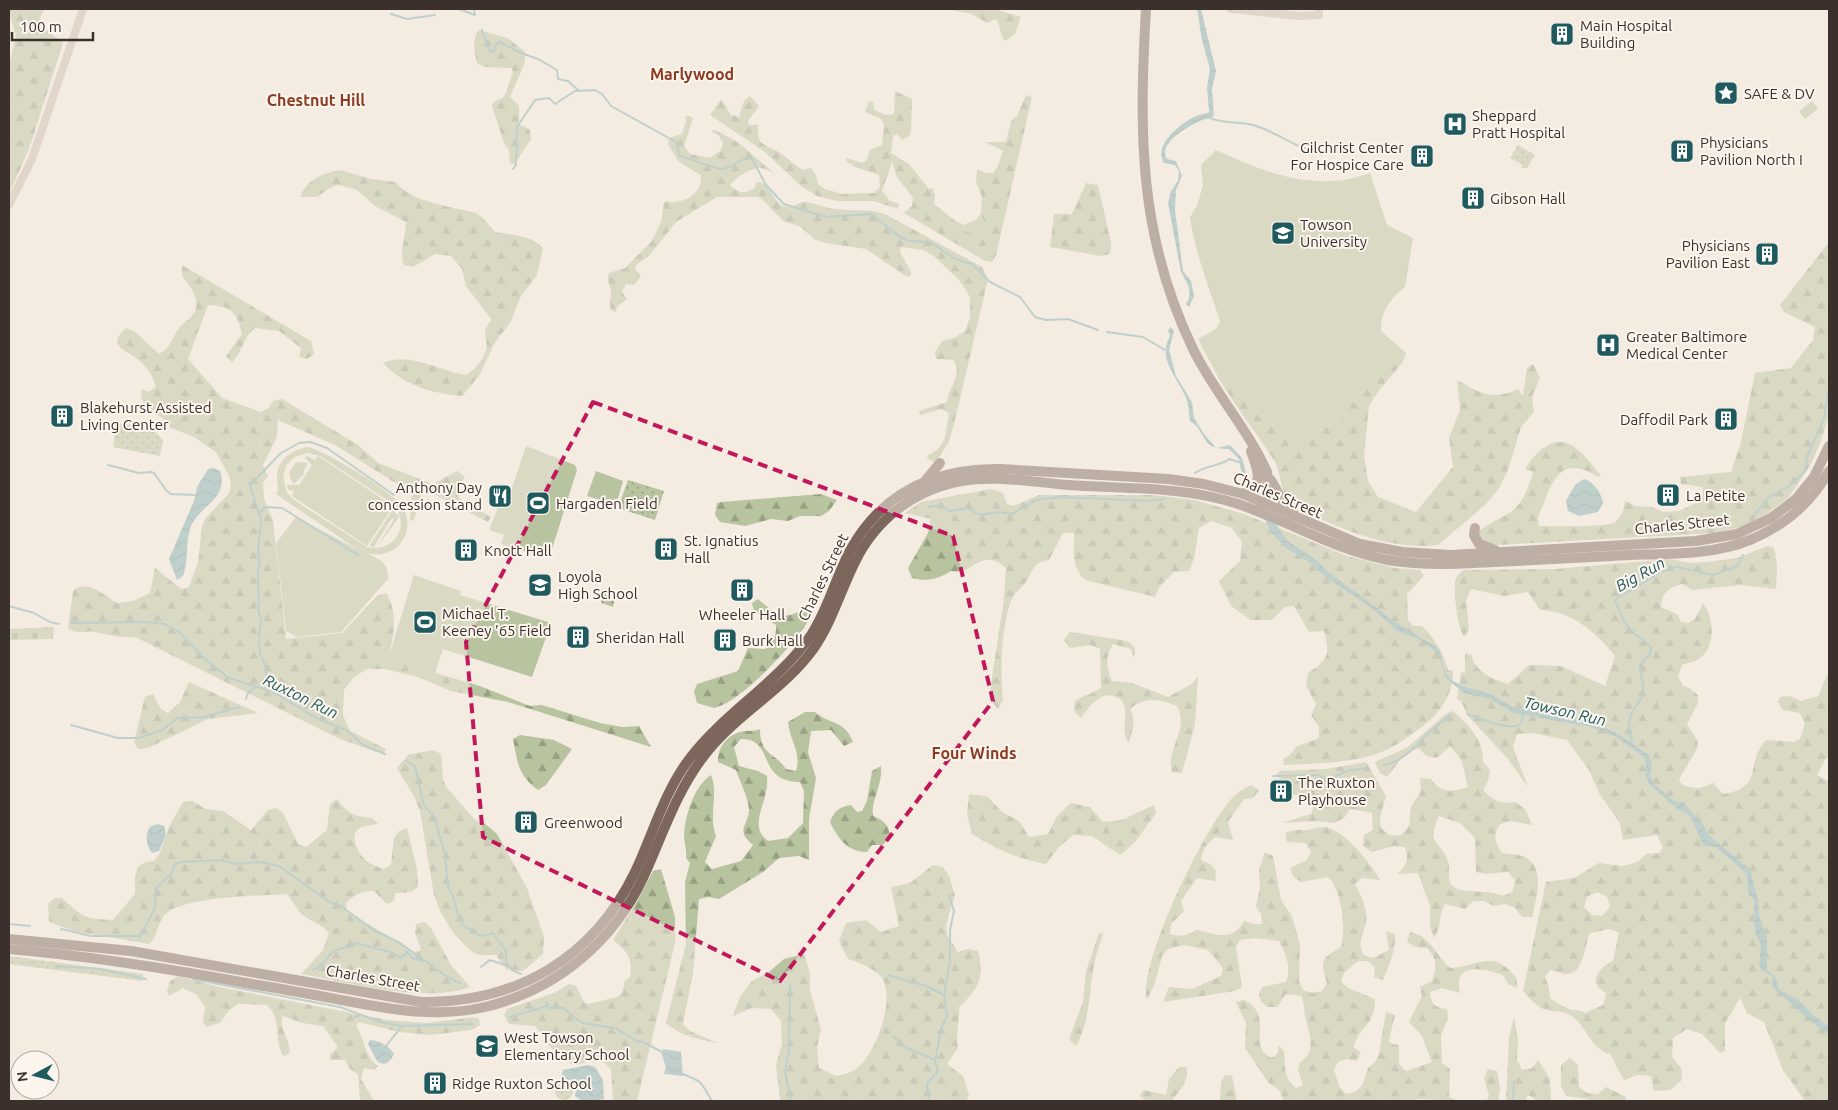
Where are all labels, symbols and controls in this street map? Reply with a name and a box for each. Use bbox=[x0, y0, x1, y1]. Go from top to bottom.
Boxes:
scale bar bbox=[12, 10, 94, 42]
place label: Main Hospital Building bbox=[1580, 17, 1672, 51]
text: 100 m bbox=[20, 18, 62, 35]
building icon: Main Hospital Building bbox=[1549, 21, 1575, 47]
district label: Marlywood bbox=[650, 65, 734, 83]
place icon: SAFE & DV bbox=[1713, 80, 1739, 106]
place label: SAFE & DV bbox=[1744, 85, 1815, 102]
district label: Chestnut Hill bbox=[267, 91, 365, 109]
place label: Sheppard Pratt Hospital bbox=[1472, 107, 1565, 141]
hospital icon: Sheppard Pratt Hospital bbox=[1442, 111, 1468, 137]
place label: Physicians Pavilion North I bbox=[1700, 134, 1803, 168]
building icon: Physicians Pavilion North I bbox=[1669, 138, 1695, 164]
place label: Gilchrist Center For Hospice Care bbox=[1291, 139, 1404, 173]
building icon: Gilchrist Center For Hospice Care bbox=[1409, 143, 1435, 169]
building icon: Gibson Hall bbox=[1460, 185, 1486, 211]
place label: Gibson Hall bbox=[1490, 190, 1566, 207]
place label: Towson University bbox=[1300, 216, 1367, 250]
school or university icon: Towson University bbox=[1270, 220, 1296, 246]
place label: Physicians Pavilion East bbox=[1666, 237, 1750, 271]
building icon: Physicians Pavilion East bbox=[1754, 241, 1780, 267]
place label: Greater Baltimore Medical Center bbox=[1626, 328, 1747, 362]
hospital icon: Greater Baltimore Medical Center bbox=[1595, 332, 1621, 358]
place label: Blakehurst Assisted Living Center bbox=[80, 399, 212, 433]
building icon: Blakehurst Assisted Living Center bbox=[49, 403, 75, 429]
building icon: Daffodil Park bbox=[1713, 406, 1739, 432]
place label: Daffodil Park bbox=[1620, 411, 1708, 428]
street label: Charles Street bbox=[1231, 469, 1325, 521]
place label: Anthony Day concession stand bbox=[368, 479, 482, 513]
building icon: La Petite bbox=[1655, 482, 1681, 508]
restaurant icon: Anthony Day concession stand bbox=[487, 483, 513, 509]
place label: La Petite bbox=[1686, 487, 1745, 504]
sports icon: Hargaden Field bbox=[525, 490, 551, 516]
place label: Hargaden Field bbox=[556, 495, 658, 512]
street label: Charles Street bbox=[1634, 511, 1730, 537]
street label: Charles Street bbox=[794, 530, 852, 624]
place label: St. Ignatius Hall bbox=[684, 532, 758, 566]
building icon: St. Ignatius Hall bbox=[653, 536, 679, 562]
building icon: Knott Hall bbox=[453, 537, 479, 563]
place label: Knott Hall bbox=[484, 542, 552, 559]
water label: Big Run bbox=[1612, 553, 1668, 595]
place label: Loyola High School bbox=[558, 568, 638, 602]
school or university icon: Loyola High School bbox=[527, 572, 553, 598]
building icon: Wheeler Hall bbox=[729, 577, 755, 603]
place label: Michael T. Keeney '65 Field bbox=[442, 605, 552, 639]
place label: Wheeler Hall bbox=[699, 606, 785, 623]
sports icon: Michael T. Keeney '65 Field bbox=[412, 609, 438, 635]
building icon: Sheridan Hall bbox=[565, 624, 591, 650]
building icon: Burk Hall bbox=[712, 627, 738, 653]
place label: Sheridan Hall bbox=[596, 629, 685, 646]
place label: Burk Hall bbox=[742, 632, 803, 649]
water label: Ruxton Run bbox=[261, 670, 341, 722]
water label: Towson Run bbox=[1522, 693, 1608, 729]
district label: Four Winds bbox=[932, 744, 1016, 762]
place label: The Ruxton Playhouse bbox=[1298, 774, 1375, 808]
building icon: The Ruxton Playhouse bbox=[1268, 778, 1294, 804]
building icon: Greenwood bbox=[513, 809, 539, 835]
place label: Greenwood bbox=[544, 814, 623, 831]
street label: Charles Street bbox=[325, 961, 421, 995]
place label: West Towson Elementary School bbox=[504, 1029, 630, 1063]
school or university icon: West Towson Elementary School bbox=[474, 1033, 500, 1059]
north arrow bbox=[10, 1050, 60, 1100]
text: N bbox=[14, 1070, 31, 1083]
building icon: Ridge Ruxton School bbox=[422, 1070, 448, 1096]
place label: Ridge Ruxton School bbox=[452, 1075, 591, 1092]

